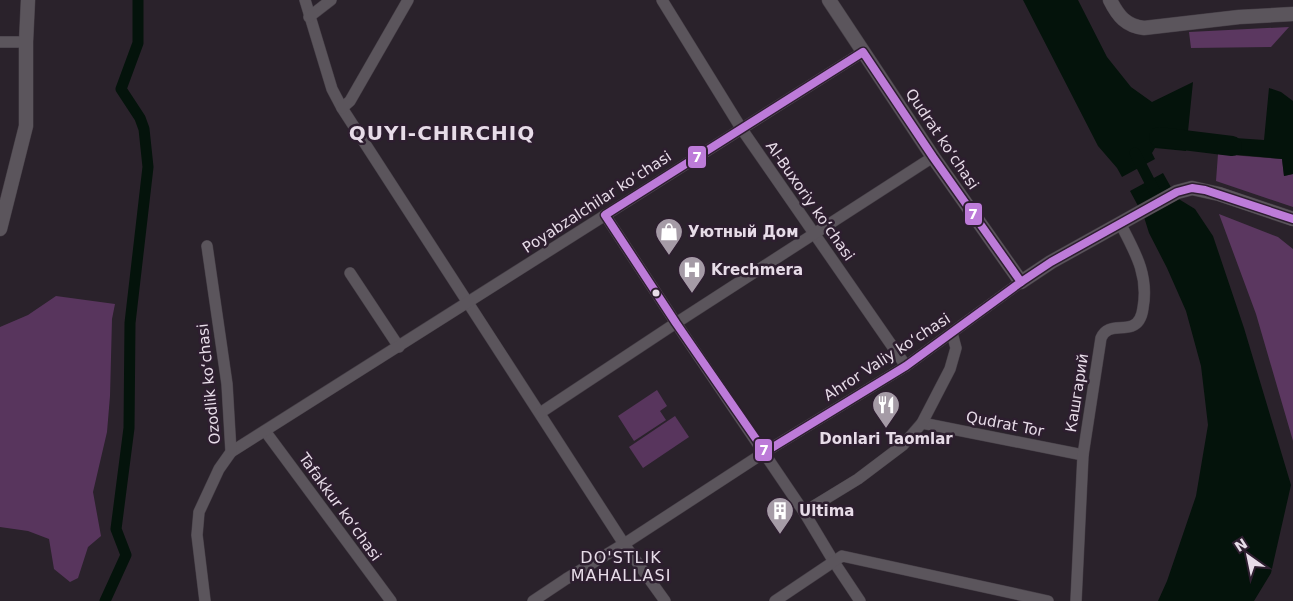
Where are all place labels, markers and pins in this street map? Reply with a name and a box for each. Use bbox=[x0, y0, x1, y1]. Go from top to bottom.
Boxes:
shop icon: Уютный Дом bbox=[654, 217, 684, 256]
place label: Уютный Дом bbox=[688, 223, 798, 241]
hospital icon: Krechmera bbox=[677, 255, 707, 294]
place label: Krechmera bbox=[711, 261, 803, 279]
unlabelled marker bbox=[651, 288, 661, 298]
restaurant icon: Donlari Taomlar bbox=[871, 390, 901, 429]
place label: Donlari Taomlar bbox=[819, 430, 953, 448]
building icon: Ultima bbox=[765, 496, 795, 535]
place label: Ultima bbox=[799, 502, 854, 520]

